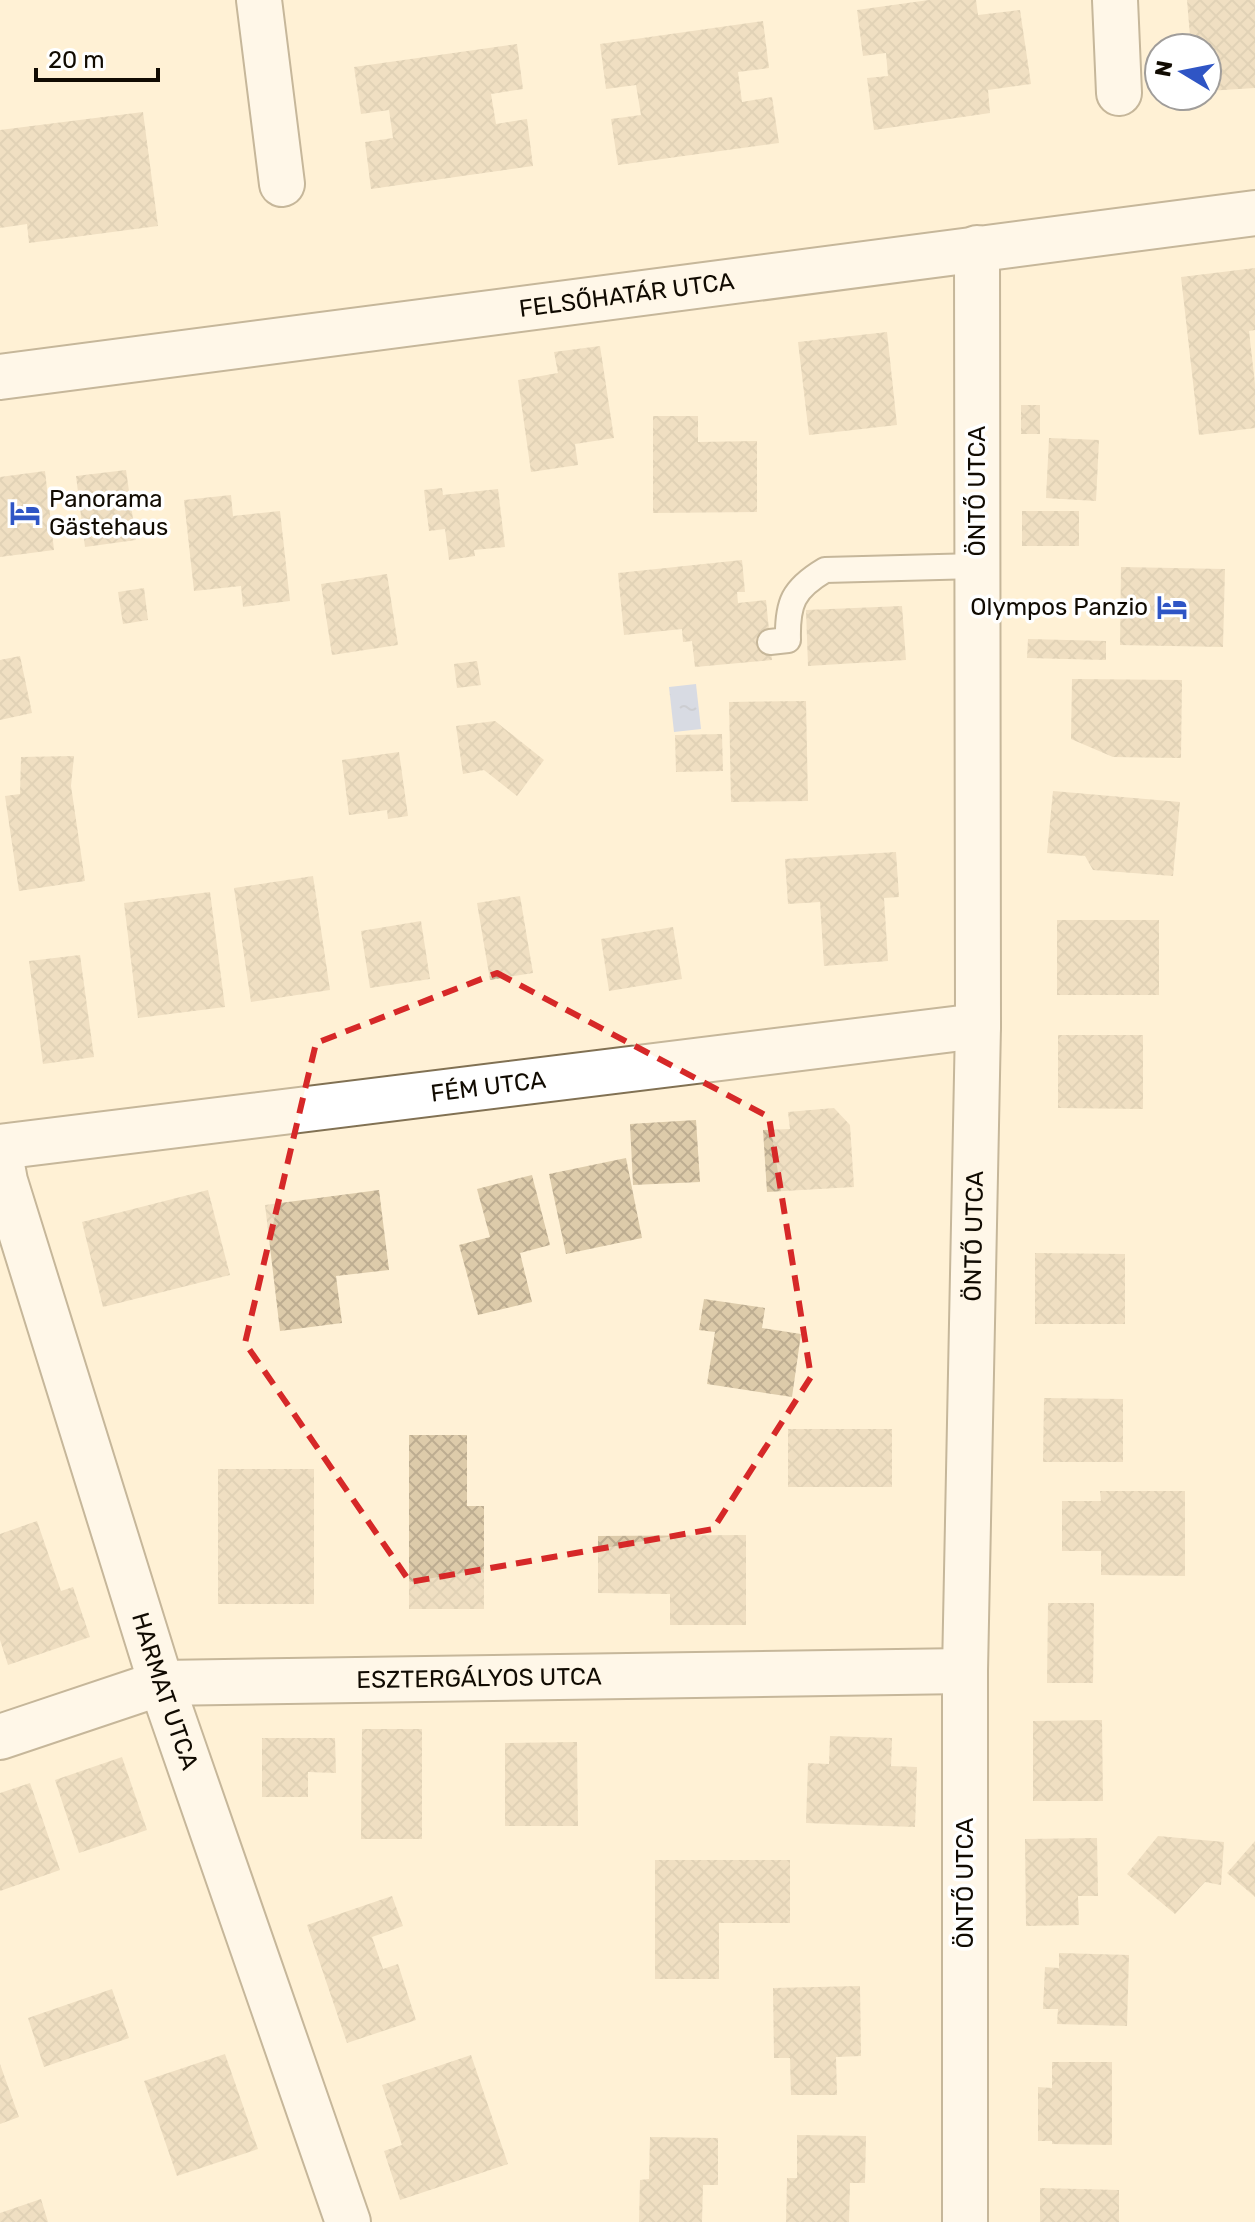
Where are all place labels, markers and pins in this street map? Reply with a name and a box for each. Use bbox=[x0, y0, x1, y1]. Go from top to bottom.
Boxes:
place label: Panorama Gästehaus bbox=[49, 485, 168, 541]
hotel icon: Panorama Gästehaus bbox=[8, 496, 42, 530]
hotel icon: Olympos Panzio bbox=[1155, 590, 1189, 624]
place label: Olympos Panzio bbox=[970, 593, 1148, 621]

